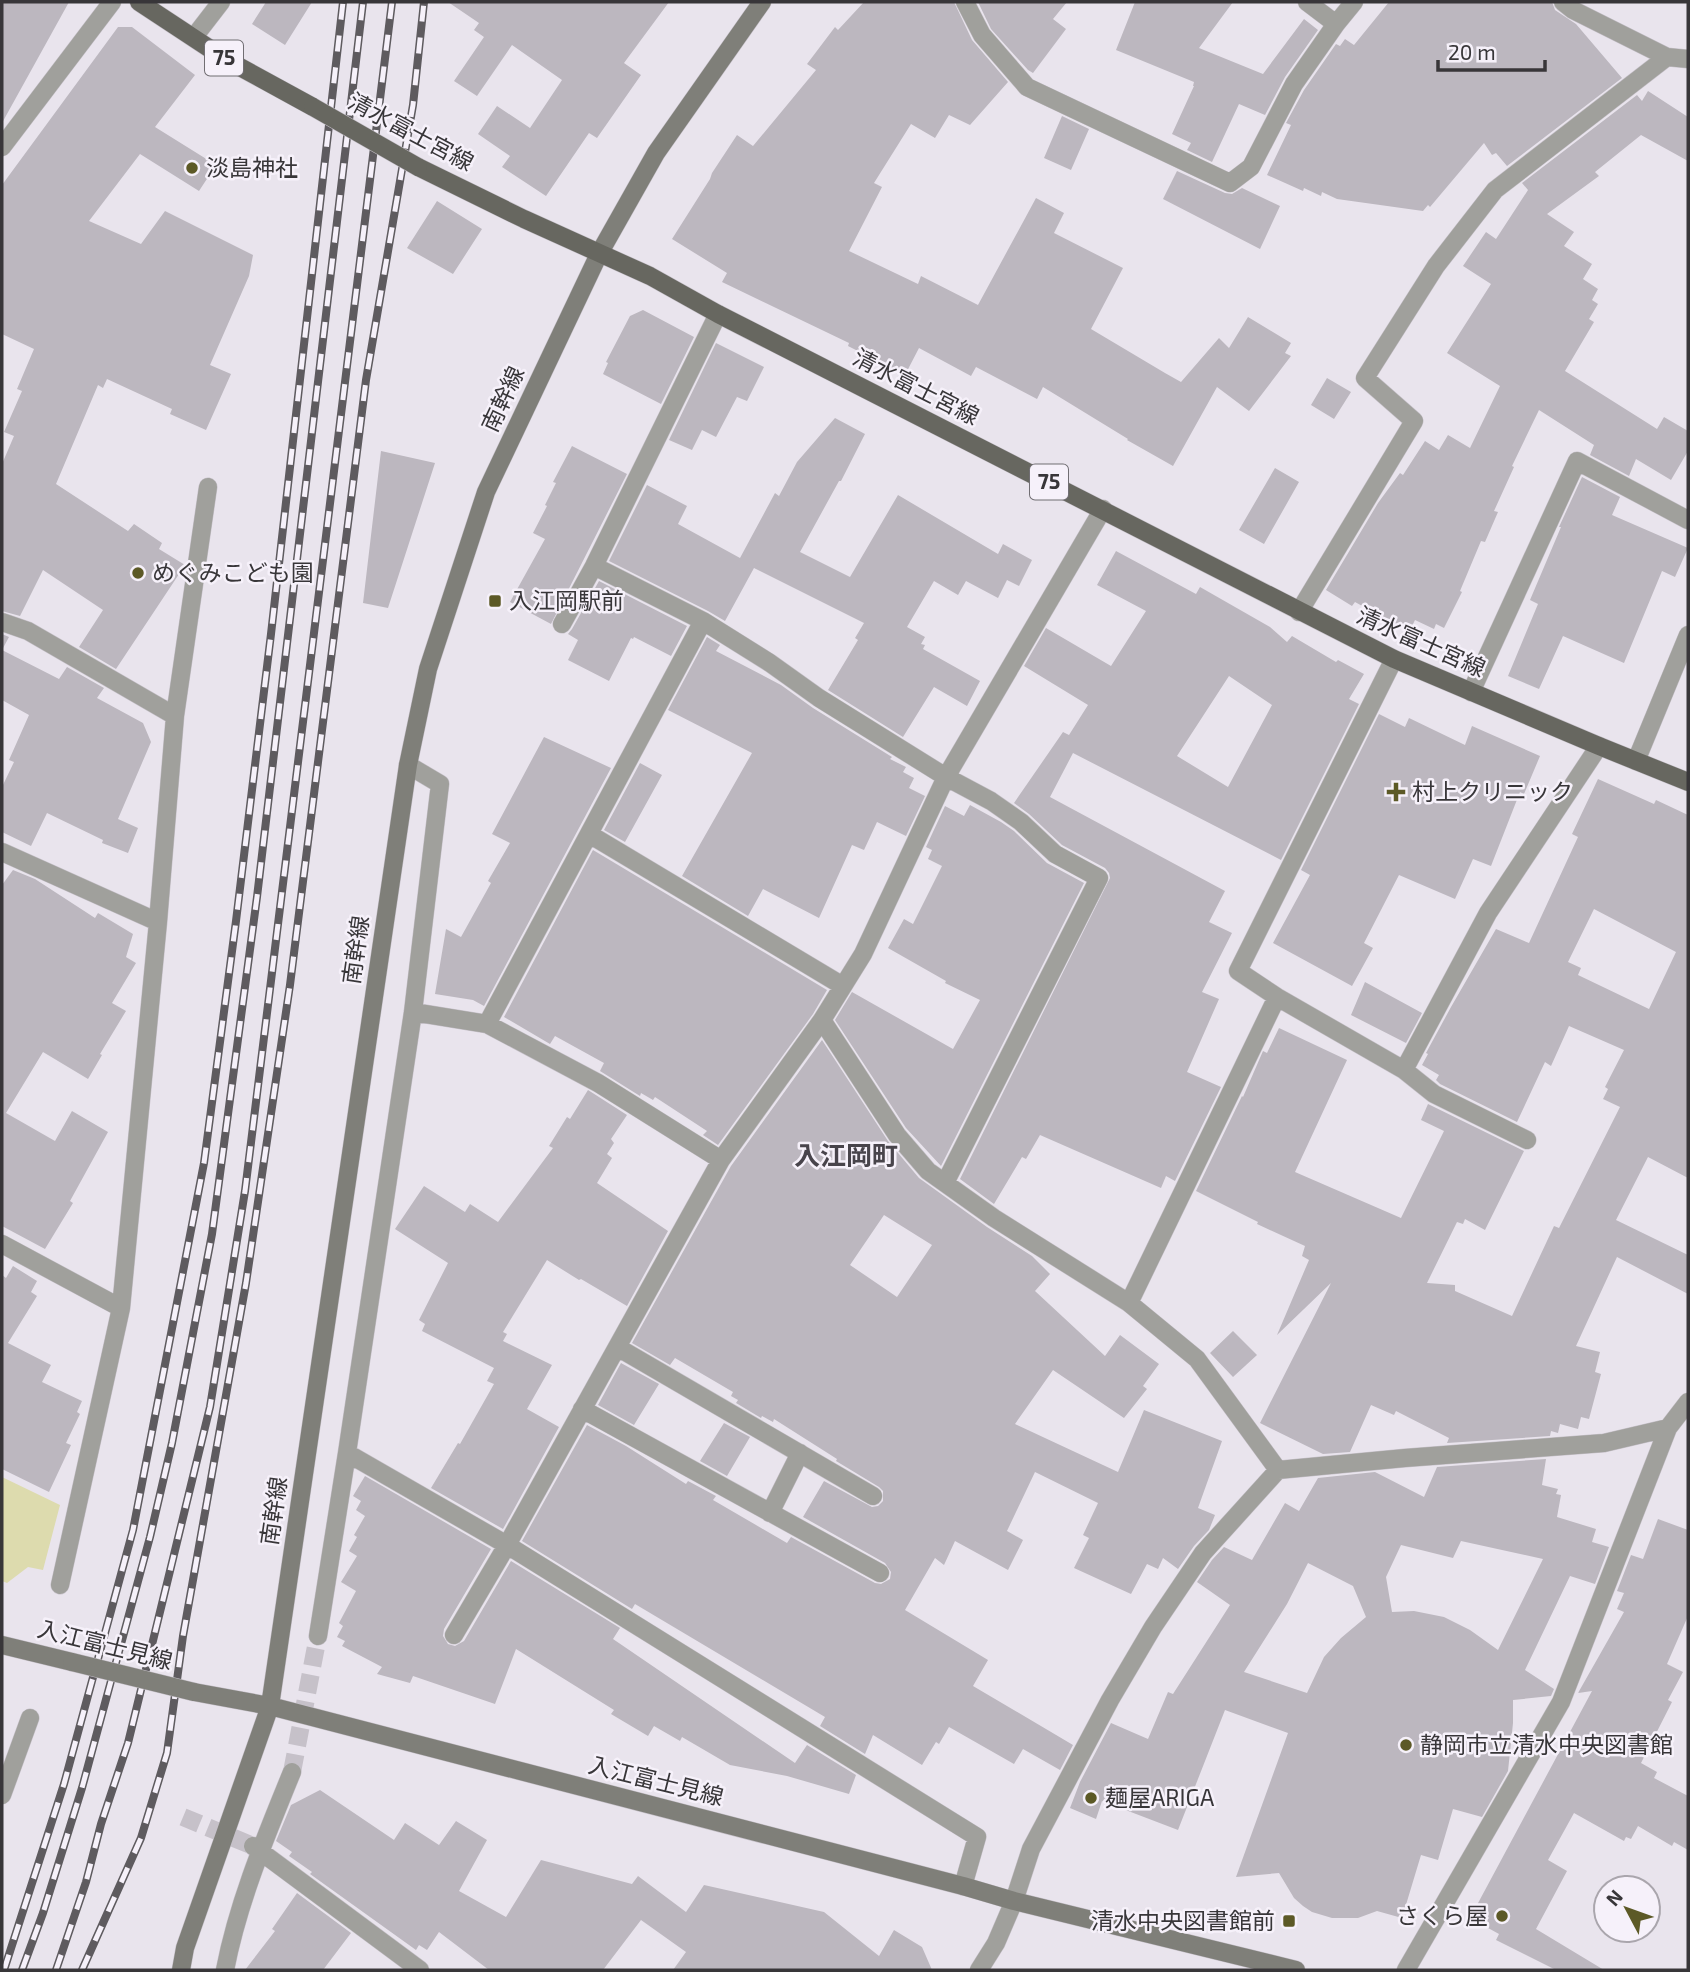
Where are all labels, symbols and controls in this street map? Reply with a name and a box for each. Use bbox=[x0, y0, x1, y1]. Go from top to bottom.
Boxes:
scale bar bbox=[1438, 28, 1545, 72]
text: 20 m bbox=[1448, 39, 1496, 64]
road number: 75 bbox=[205, 41, 243, 76]
street label: 清水富士宮線 bbox=[344, 86, 479, 176]
place label: 淡島神社 bbox=[206, 153, 298, 181]
marker: 淡島神社 bbox=[184, 160, 200, 176]
street label: 清水富士宮線 bbox=[849, 342, 984, 430]
street label: 南幹線 bbox=[475, 361, 529, 436]
road number: 75 bbox=[1030, 464, 1068, 500]
place label: めぐみこども園 bbox=[152, 558, 314, 586]
marker: めぐみこども園 bbox=[130, 565, 146, 581]
place label: 入江岡駅前 bbox=[509, 586, 624, 614]
marker: 入江岡駅前 bbox=[487, 593, 503, 609]
street label: 清水富士宮線 bbox=[1353, 600, 1490, 682]
place label: 村上クリニック bbox=[1412, 777, 1573, 805]
marker: 村上クリニック bbox=[1386, 782, 1406, 802]
street label: 南幹線 bbox=[336, 914, 374, 986]
district label: 入江岡町 bbox=[794, 1139, 898, 1170]
street label: 南幹線 bbox=[254, 1475, 292, 1547]
street label: 入江富士見線 bbox=[35, 1614, 176, 1674]
place label: 静岡市立清水中央図書館 bbox=[1420, 1730, 1673, 1758]
marker: 静岡市立清水中央図書館 bbox=[1398, 1737, 1414, 1753]
street label: 入江富士見線 bbox=[586, 1750, 727, 1810]
place label: 麺屋ARIGA bbox=[1105, 1783, 1215, 1811]
marker: 麺屋ARIGA bbox=[1083, 1790, 1099, 1806]
north arrow bbox=[1592, 1874, 1662, 1944]
text: N bbox=[1601, 1885, 1627, 1910]
place label: さくら屋 bbox=[1396, 1901, 1488, 1929]
place label: 清水中央図書館前 bbox=[1091, 1906, 1275, 1934]
marker: さくら屋 bbox=[1494, 1908, 1510, 1924]
marker: 清水中央図書館前 bbox=[1281, 1913, 1297, 1929]

